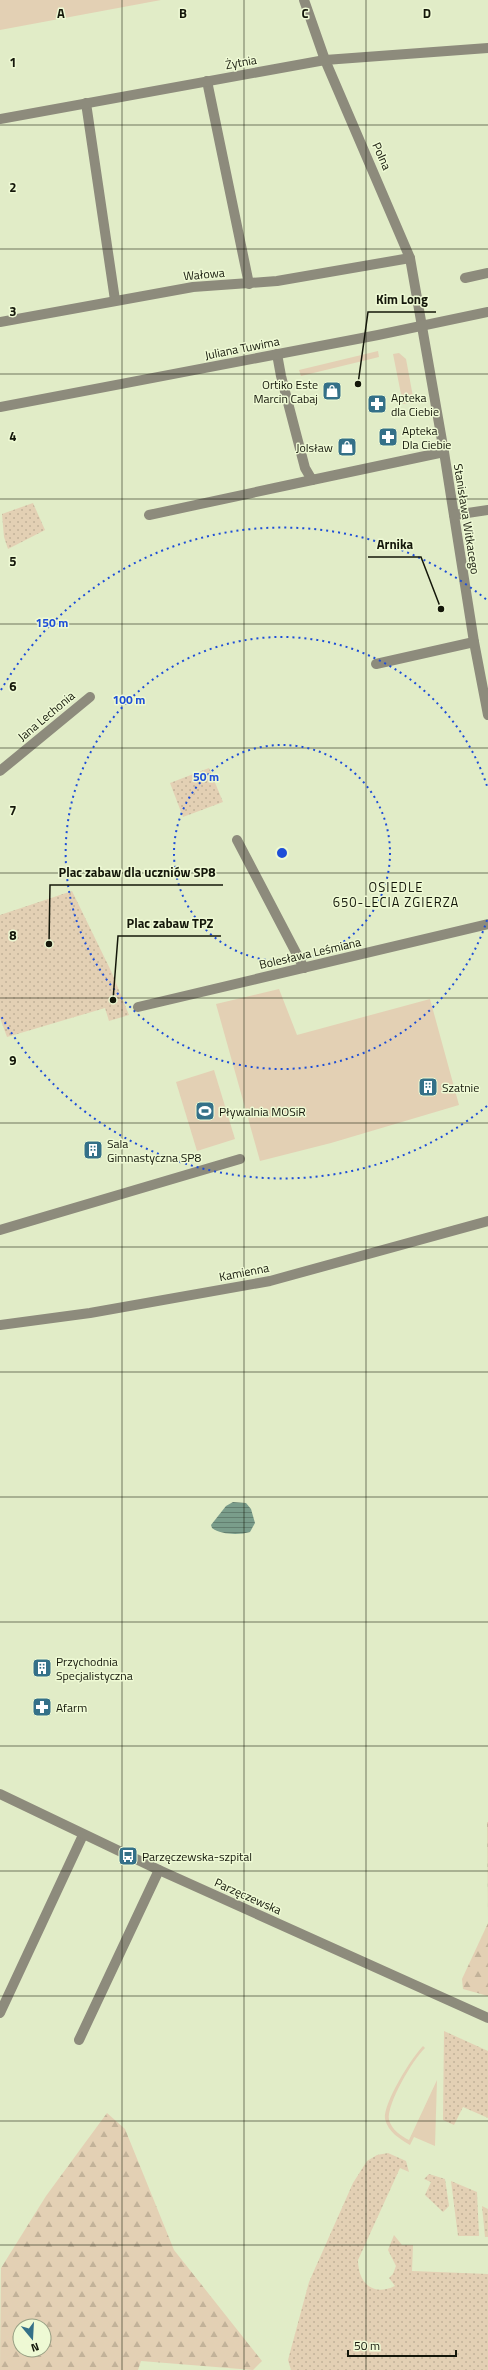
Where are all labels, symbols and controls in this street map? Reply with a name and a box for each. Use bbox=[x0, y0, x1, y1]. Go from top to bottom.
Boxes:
text: A bbox=[57, 3, 65, 23]
text: B bbox=[179, 3, 187, 23]
text: C bbox=[301, 3, 309, 23]
text: D bbox=[423, 3, 431, 23]
street label: Żytnia bbox=[224, 50, 258, 74]
text: 1 bbox=[9, 52, 17, 72]
street label: Polna bbox=[367, 139, 397, 173]
text: 2 bbox=[9, 177, 17, 197]
street label: Wałowa bbox=[182, 263, 226, 285]
callout: Kim Long bbox=[368, 287, 436, 312]
text: Kim Long bbox=[376, 289, 428, 309]
text: 3 bbox=[9, 301, 17, 321]
street label: Juliana Tuwima bbox=[203, 331, 281, 365]
place label: Ortiko Este Marcin Cabaj bbox=[253, 375, 318, 408]
shop icon: Ortiko Este Marcin Cabaj bbox=[321, 380, 343, 402]
place label: Apteka dla Ciebie bbox=[391, 388, 439, 421]
pharmacy icon: Apteka dla Ciebie bbox=[366, 393, 388, 415]
place label: Apteka Dla Ciebie bbox=[402, 421, 451, 454]
text: 4 bbox=[9, 426, 17, 446]
pharmacy icon: Apteka Dla Ciebie bbox=[377, 426, 399, 448]
shop icon: Jolsław bbox=[336, 436, 358, 458]
place label: Jolsław bbox=[296, 438, 333, 457]
street label: Stanisława Witkacego bbox=[449, 462, 485, 576]
callout: Arnika bbox=[368, 532, 421, 557]
text: Arnika bbox=[377, 534, 414, 554]
text: 5 bbox=[9, 551, 17, 571]
text: 150 m bbox=[36, 613, 68, 632]
text: 6 bbox=[9, 676, 17, 696]
street label: Jana Lechonia bbox=[13, 686, 79, 746]
text: 100 m bbox=[113, 690, 145, 709]
text: 50 m bbox=[193, 767, 219, 786]
text: 7 bbox=[9, 800, 17, 820]
centre of rings bbox=[275, 846, 289, 860]
callout: Plac zabaw dla uczniów SP8 bbox=[50, 860, 223, 885]
text: Plac zabaw dla uczniów SP8 bbox=[59, 862, 215, 882]
district label: OSIEDLE 650-LECIA ZGIERZA bbox=[333, 877, 459, 912]
callout: Plac zabaw TPZ bbox=[118, 911, 221, 936]
text: Plac zabaw TPZ bbox=[127, 913, 214, 933]
text: 8 bbox=[9, 925, 17, 945]
street label: Bolesława Leśmiana bbox=[257, 932, 363, 974]
text: 9 bbox=[9, 1050, 17, 1070]
building icon: Szatnie bbox=[417, 1076, 439, 1098]
place label: Szatnie bbox=[442, 1078, 479, 1097]
sports icon: Pływalnia MOSiR bbox=[194, 1100, 216, 1122]
place label: Pływalnia MOSiR bbox=[219, 1102, 306, 1121]
place label: Sala Gimnastyczna SP8 bbox=[107, 1134, 201, 1167]
building icon: Sala Gimnastyczna SP8 bbox=[82, 1139, 104, 1161]
street label: Kamienna bbox=[217, 1258, 271, 1286]
place label: Przychodnia Specjalistyczna bbox=[56, 1652, 133, 1685]
building icon: Przychodnia Specjalistyczna bbox=[31, 1657, 53, 1679]
pharmacy icon: Afarm bbox=[31, 1696, 53, 1718]
place label: Afarm bbox=[56, 1698, 87, 1717]
bus stop icon: Parzęczewska-szpital bbox=[117, 1845, 139, 1867]
place label: Parzęczewska-szpital bbox=[142, 1847, 252, 1866]
street label: Parzęczewska bbox=[211, 1873, 285, 1919]
north arrow bbox=[12, 2318, 52, 2358]
scale bar bbox=[348, 2332, 456, 2358]
text: 50 m bbox=[354, 2336, 380, 2355]
text: N bbox=[29, 2339, 41, 2356]

